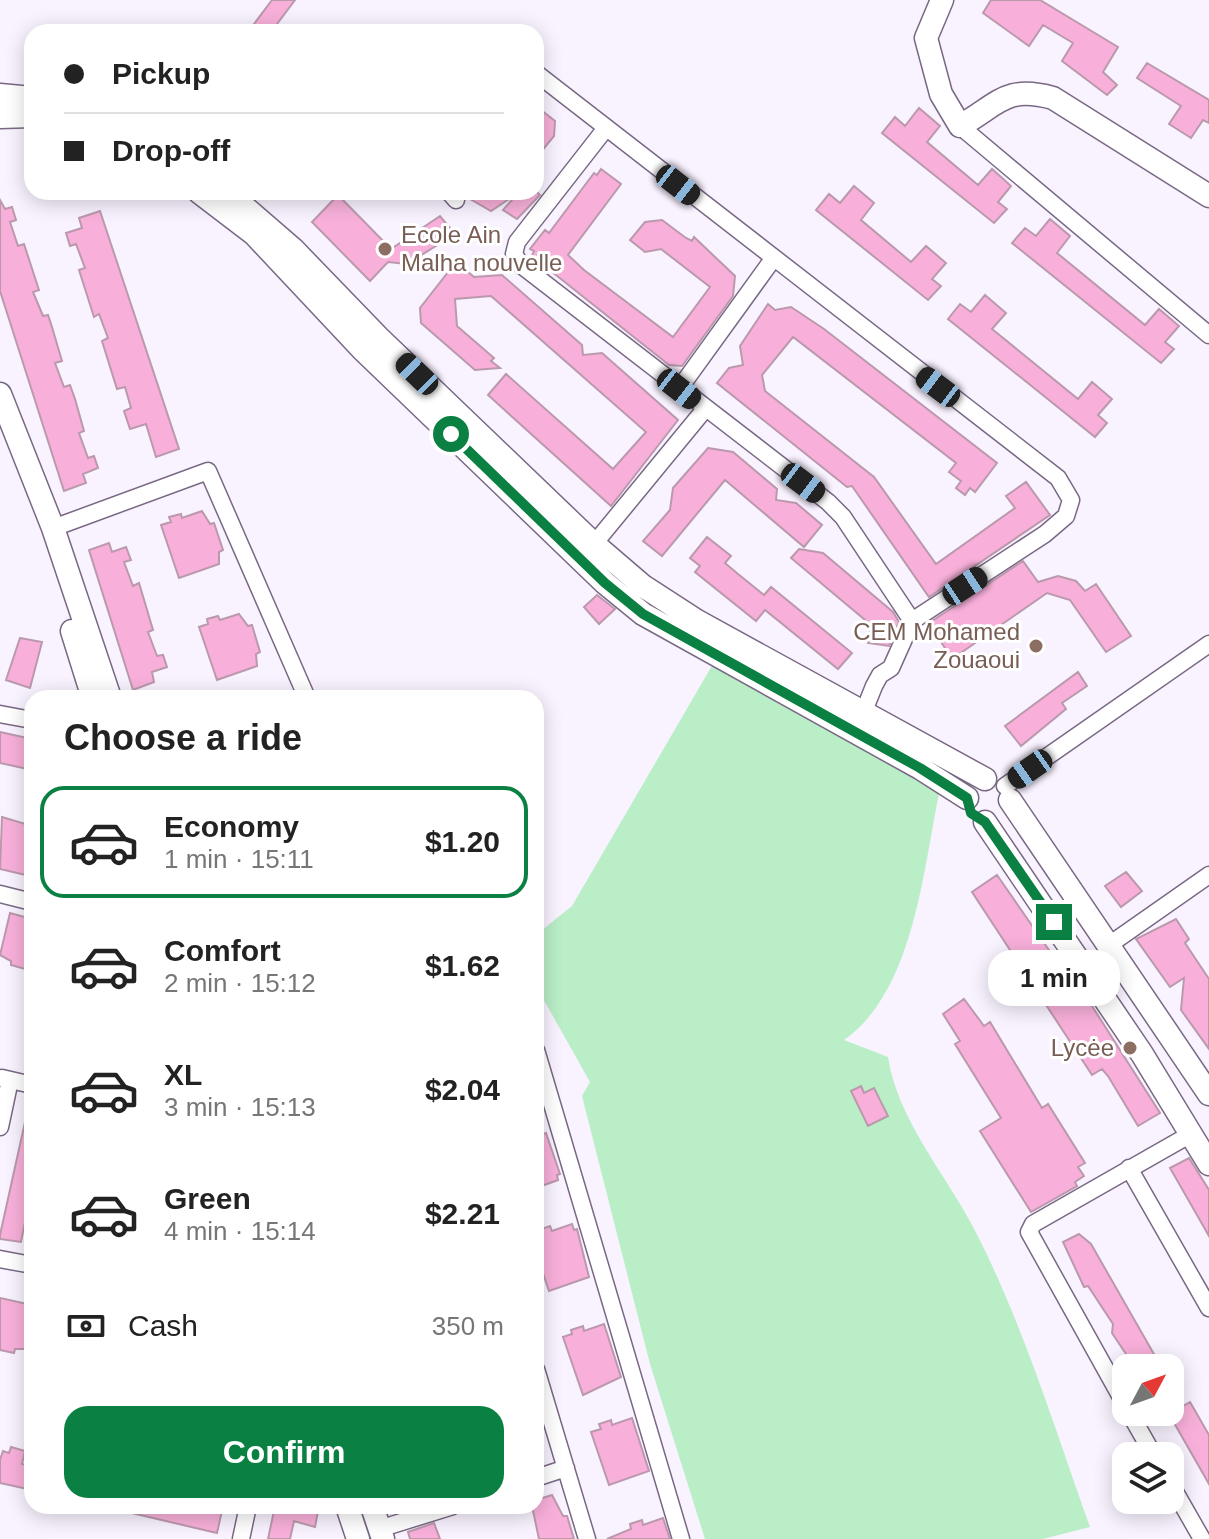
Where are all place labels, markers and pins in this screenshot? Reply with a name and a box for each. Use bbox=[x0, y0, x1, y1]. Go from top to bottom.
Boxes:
place label: Ecole Ain Malha nouvelle bbox=[401, 221, 562, 276]
marker: Ecole Ain Malha nouvelle bbox=[376, 240, 394, 258]
place label: CEM Mohamed Zouaoui bbox=[853, 618, 1020, 673]
marker: CEM Mohamed Zouaoui bbox=[1027, 637, 1045, 655]
place label: Lycėe bbox=[1051, 1034, 1114, 1061]
marker: Lycėe bbox=[1121, 1039, 1139, 1057]

